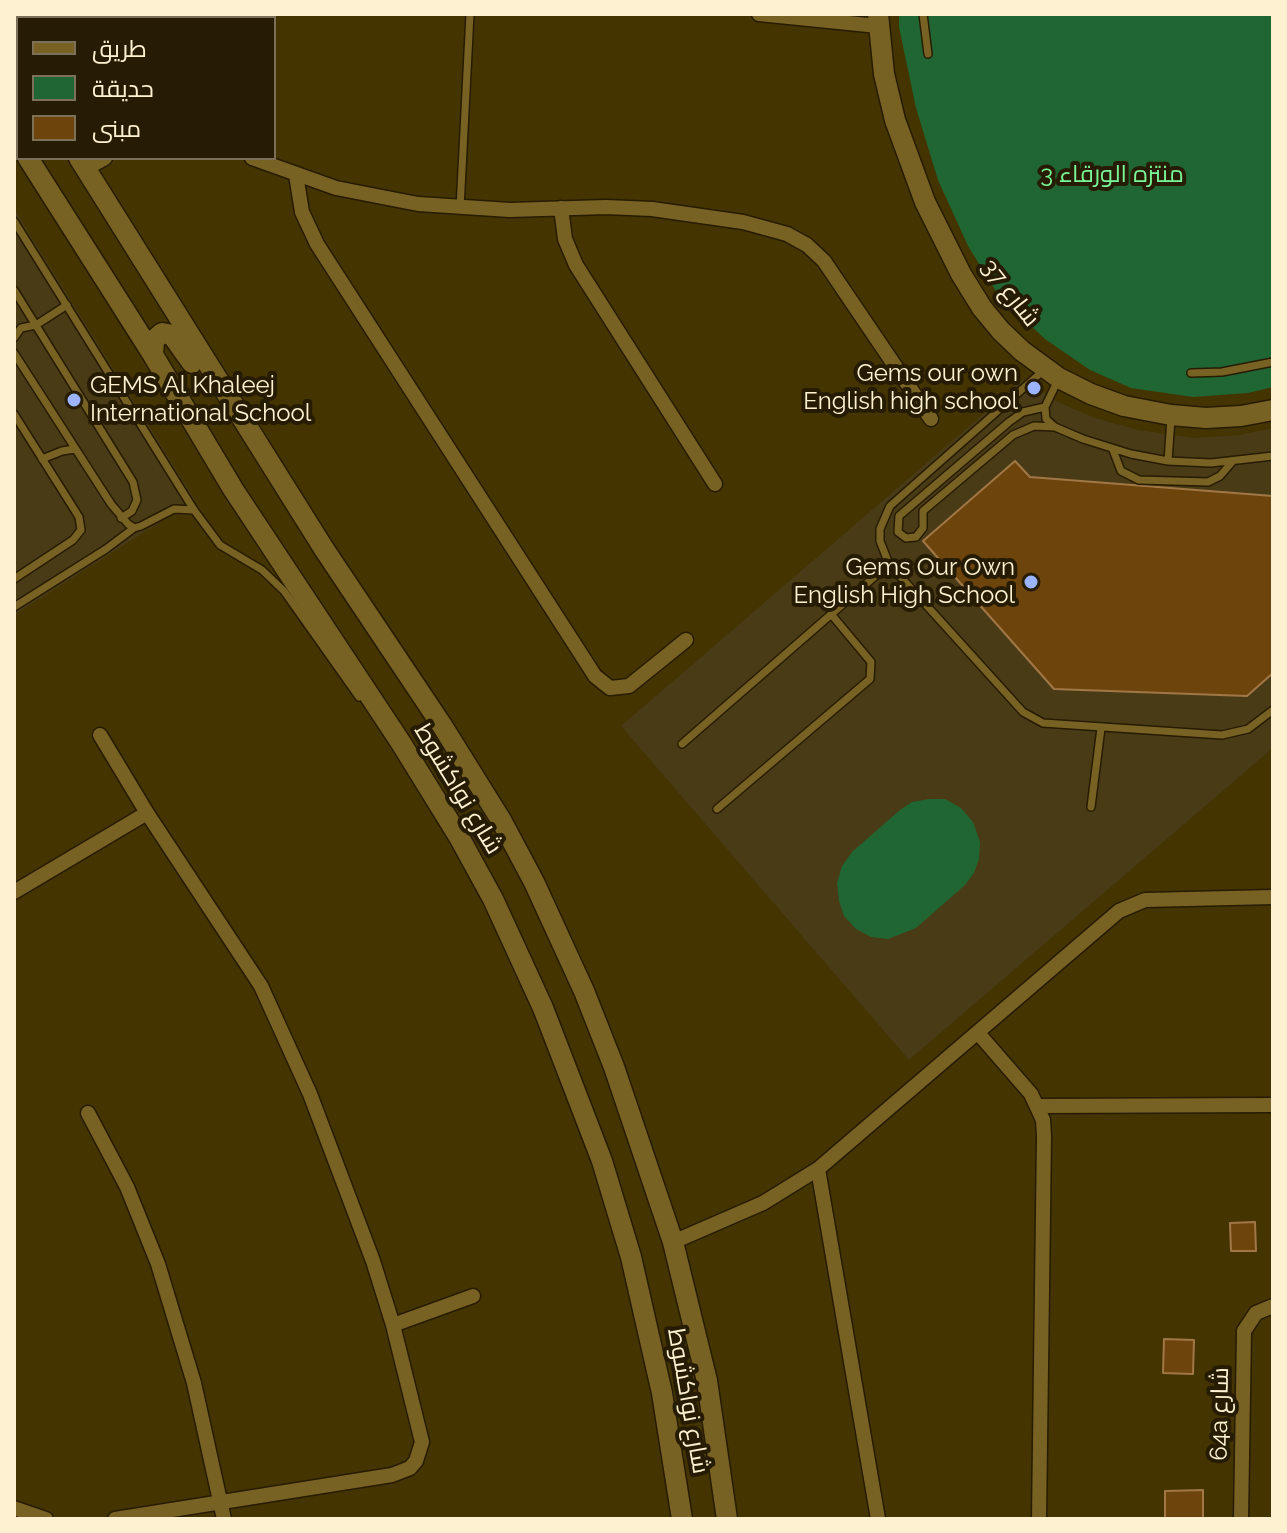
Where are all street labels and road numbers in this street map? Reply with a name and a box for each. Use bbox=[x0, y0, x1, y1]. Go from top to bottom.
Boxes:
street label: شارع 37 bbox=[975, 253, 1045, 333]
street label: شارع نواكشوط bbox=[408, 718, 508, 860]
street label: شارع نواكشوط bbox=[661, 1326, 715, 1476]
street label: 64a شارع bbox=[1205, 1367, 1235, 1461]

